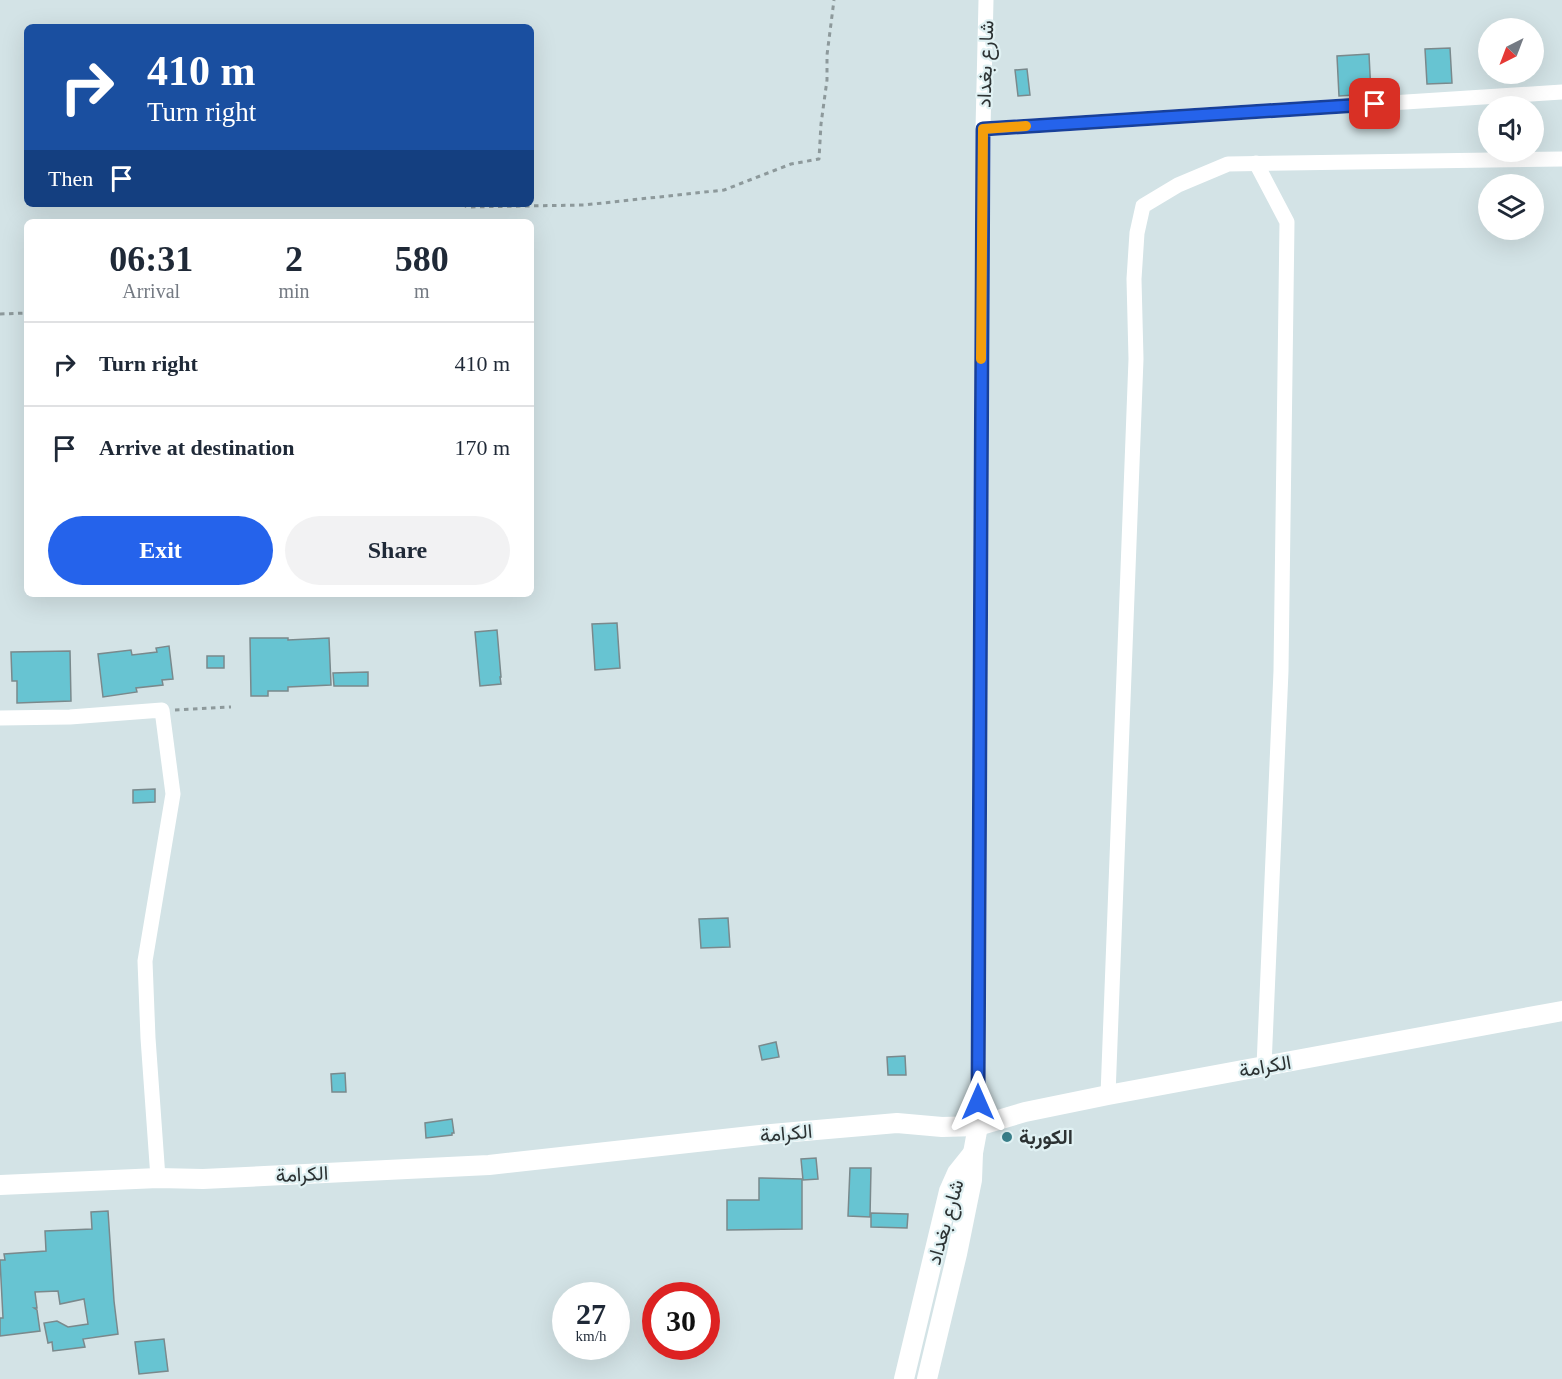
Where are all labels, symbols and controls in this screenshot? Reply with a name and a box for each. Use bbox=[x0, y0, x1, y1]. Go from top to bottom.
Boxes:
north arrow bbox=[1478, 18, 1544, 84]
map controls bbox=[1478, 18, 1544, 240]
street label: شارع بغداد bbox=[972, 20, 1001, 108]
icon: right bbox=[48, 48, 126, 126]
text: 410 m bbox=[147, 48, 256, 94]
pin bbox=[1349, 78, 1400, 129]
icon: arrive bbox=[1358, 87, 1391, 120]
button: sound bbox=[1478, 96, 1544, 162]
text: Turn right bbox=[147, 97, 256, 127]
icon: arrive bbox=[105, 162, 138, 195]
text: Then bbox=[48, 166, 93, 191]
button: layers bbox=[1478, 174, 1544, 240]
text: 06:31 bbox=[109, 239, 193, 279]
text: 2 bbox=[285, 239, 303, 279]
text: 580 bbox=[395, 239, 449, 279]
text: Arrival bbox=[122, 280, 180, 302]
text: min bbox=[278, 280, 310, 302]
text: m bbox=[414, 280, 430, 302]
icon: right bbox=[48, 348, 81, 381]
text: Turn right bbox=[99, 351, 198, 376]
text: 410 m bbox=[454, 351, 510, 376]
icon: arrive bbox=[48, 432, 81, 465]
text: Arrive at destination bbox=[99, 435, 295, 460]
text: 170 m bbox=[454, 435, 510, 460]
button: Exit bbox=[48, 516, 273, 585]
button: Share bbox=[285, 516, 510, 585]
street label: الكرامة bbox=[1237, 1051, 1293, 1083]
position arrow bbox=[946, 1070, 1010, 1134]
street label: الكرامة bbox=[759, 1120, 813, 1148]
place label: الكوربة bbox=[1019, 1126, 1073, 1150]
marker: الكوربة bbox=[1000, 1130, 1014, 1144]
street label: الكرامة bbox=[275, 1162, 329, 1188]
street label: شارع بغداد bbox=[922, 1177, 971, 1268]
speed limit sign: 30 bbox=[642, 1282, 720, 1360]
text: 27 bbox=[576, 1297, 606, 1330]
text: km/h bbox=[576, 1328, 606, 1344]

